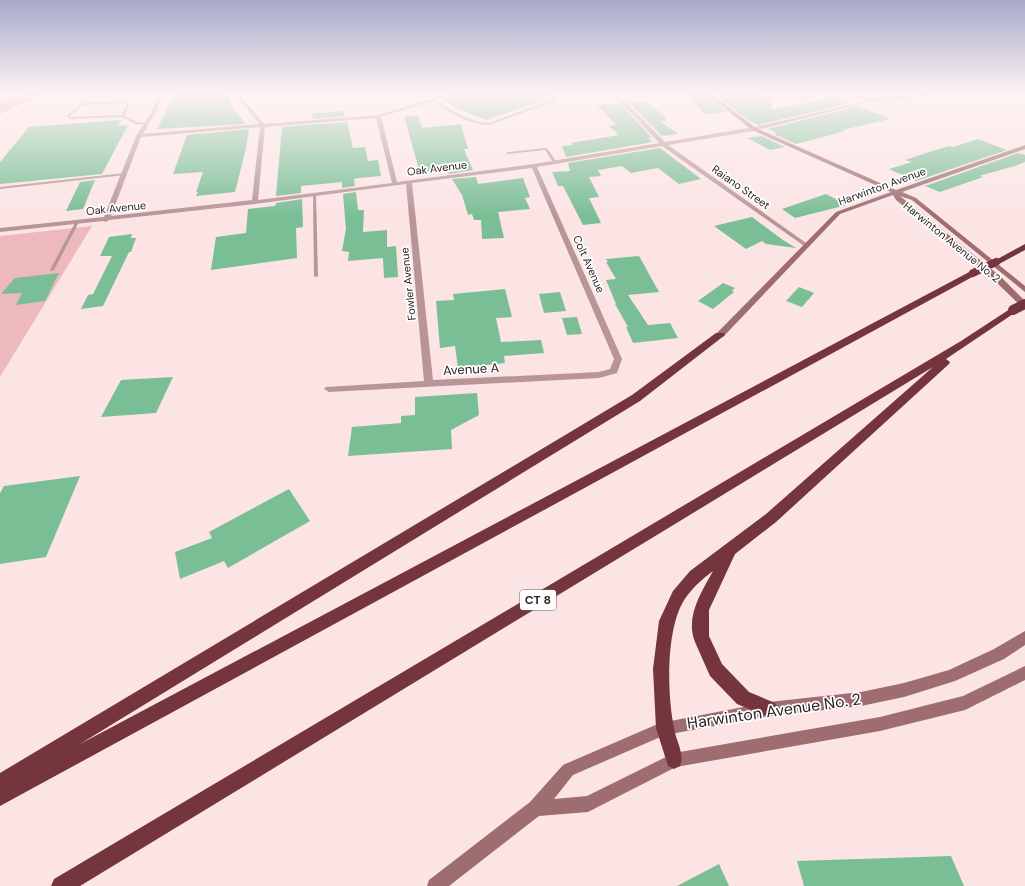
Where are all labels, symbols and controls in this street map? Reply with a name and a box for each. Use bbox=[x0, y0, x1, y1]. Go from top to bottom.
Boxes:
street label: Oak Avenue bbox=[406, 157, 468, 179]
street label: Raiano Street bbox=[709, 162, 773, 212]
street label: Harwinton Avenue bbox=[836, 164, 928, 208]
street label: Oak Avenue bbox=[85, 198, 147, 218]
street label: Harwinton Avenue No. 2 bbox=[901, 199, 1003, 285]
street label: Colt Avenue bbox=[570, 233, 608, 295]
street label: Fowler Avenue bbox=[397, 247, 419, 321]
street label: Avenue A bbox=[442, 359, 500, 379]
road number: CT 8 bbox=[520, 590, 556, 610]
street label: Harwinton Avenue No. 2 bbox=[686, 688, 862, 734]

